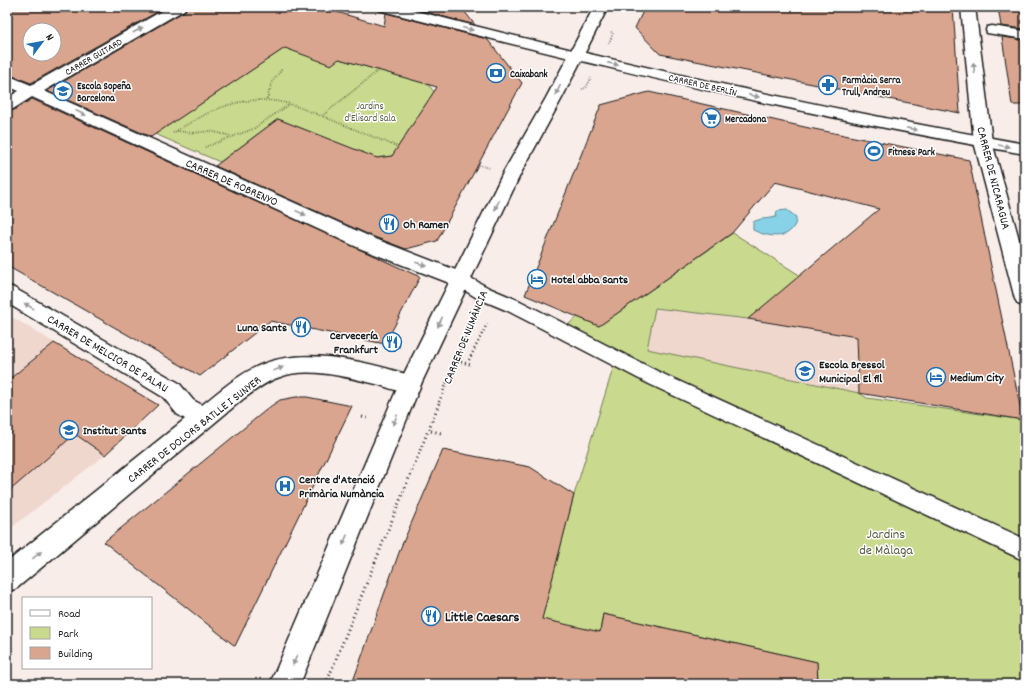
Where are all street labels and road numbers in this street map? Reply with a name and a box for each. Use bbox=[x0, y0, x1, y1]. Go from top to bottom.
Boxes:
street label: CARRER GUITARD bbox=[63, 36, 125, 80]
street label: CARRER DE BERLÍN bbox=[667, 71, 738, 101]
street label: CARRER DE NICARAGUA bbox=[972, 125, 1014, 232]
street label: CARRER DE ROBRENYO bbox=[182, 155, 280, 211]
street label: CARRER DE NUMÀNCIA bbox=[440, 288, 493, 387]
street label: CARRER DE MELCIOR DE PALAU bbox=[43, 311, 171, 397]
street label: CARRER DE DOLORS BATLLE I SUNYER bbox=[124, 372, 266, 488]

